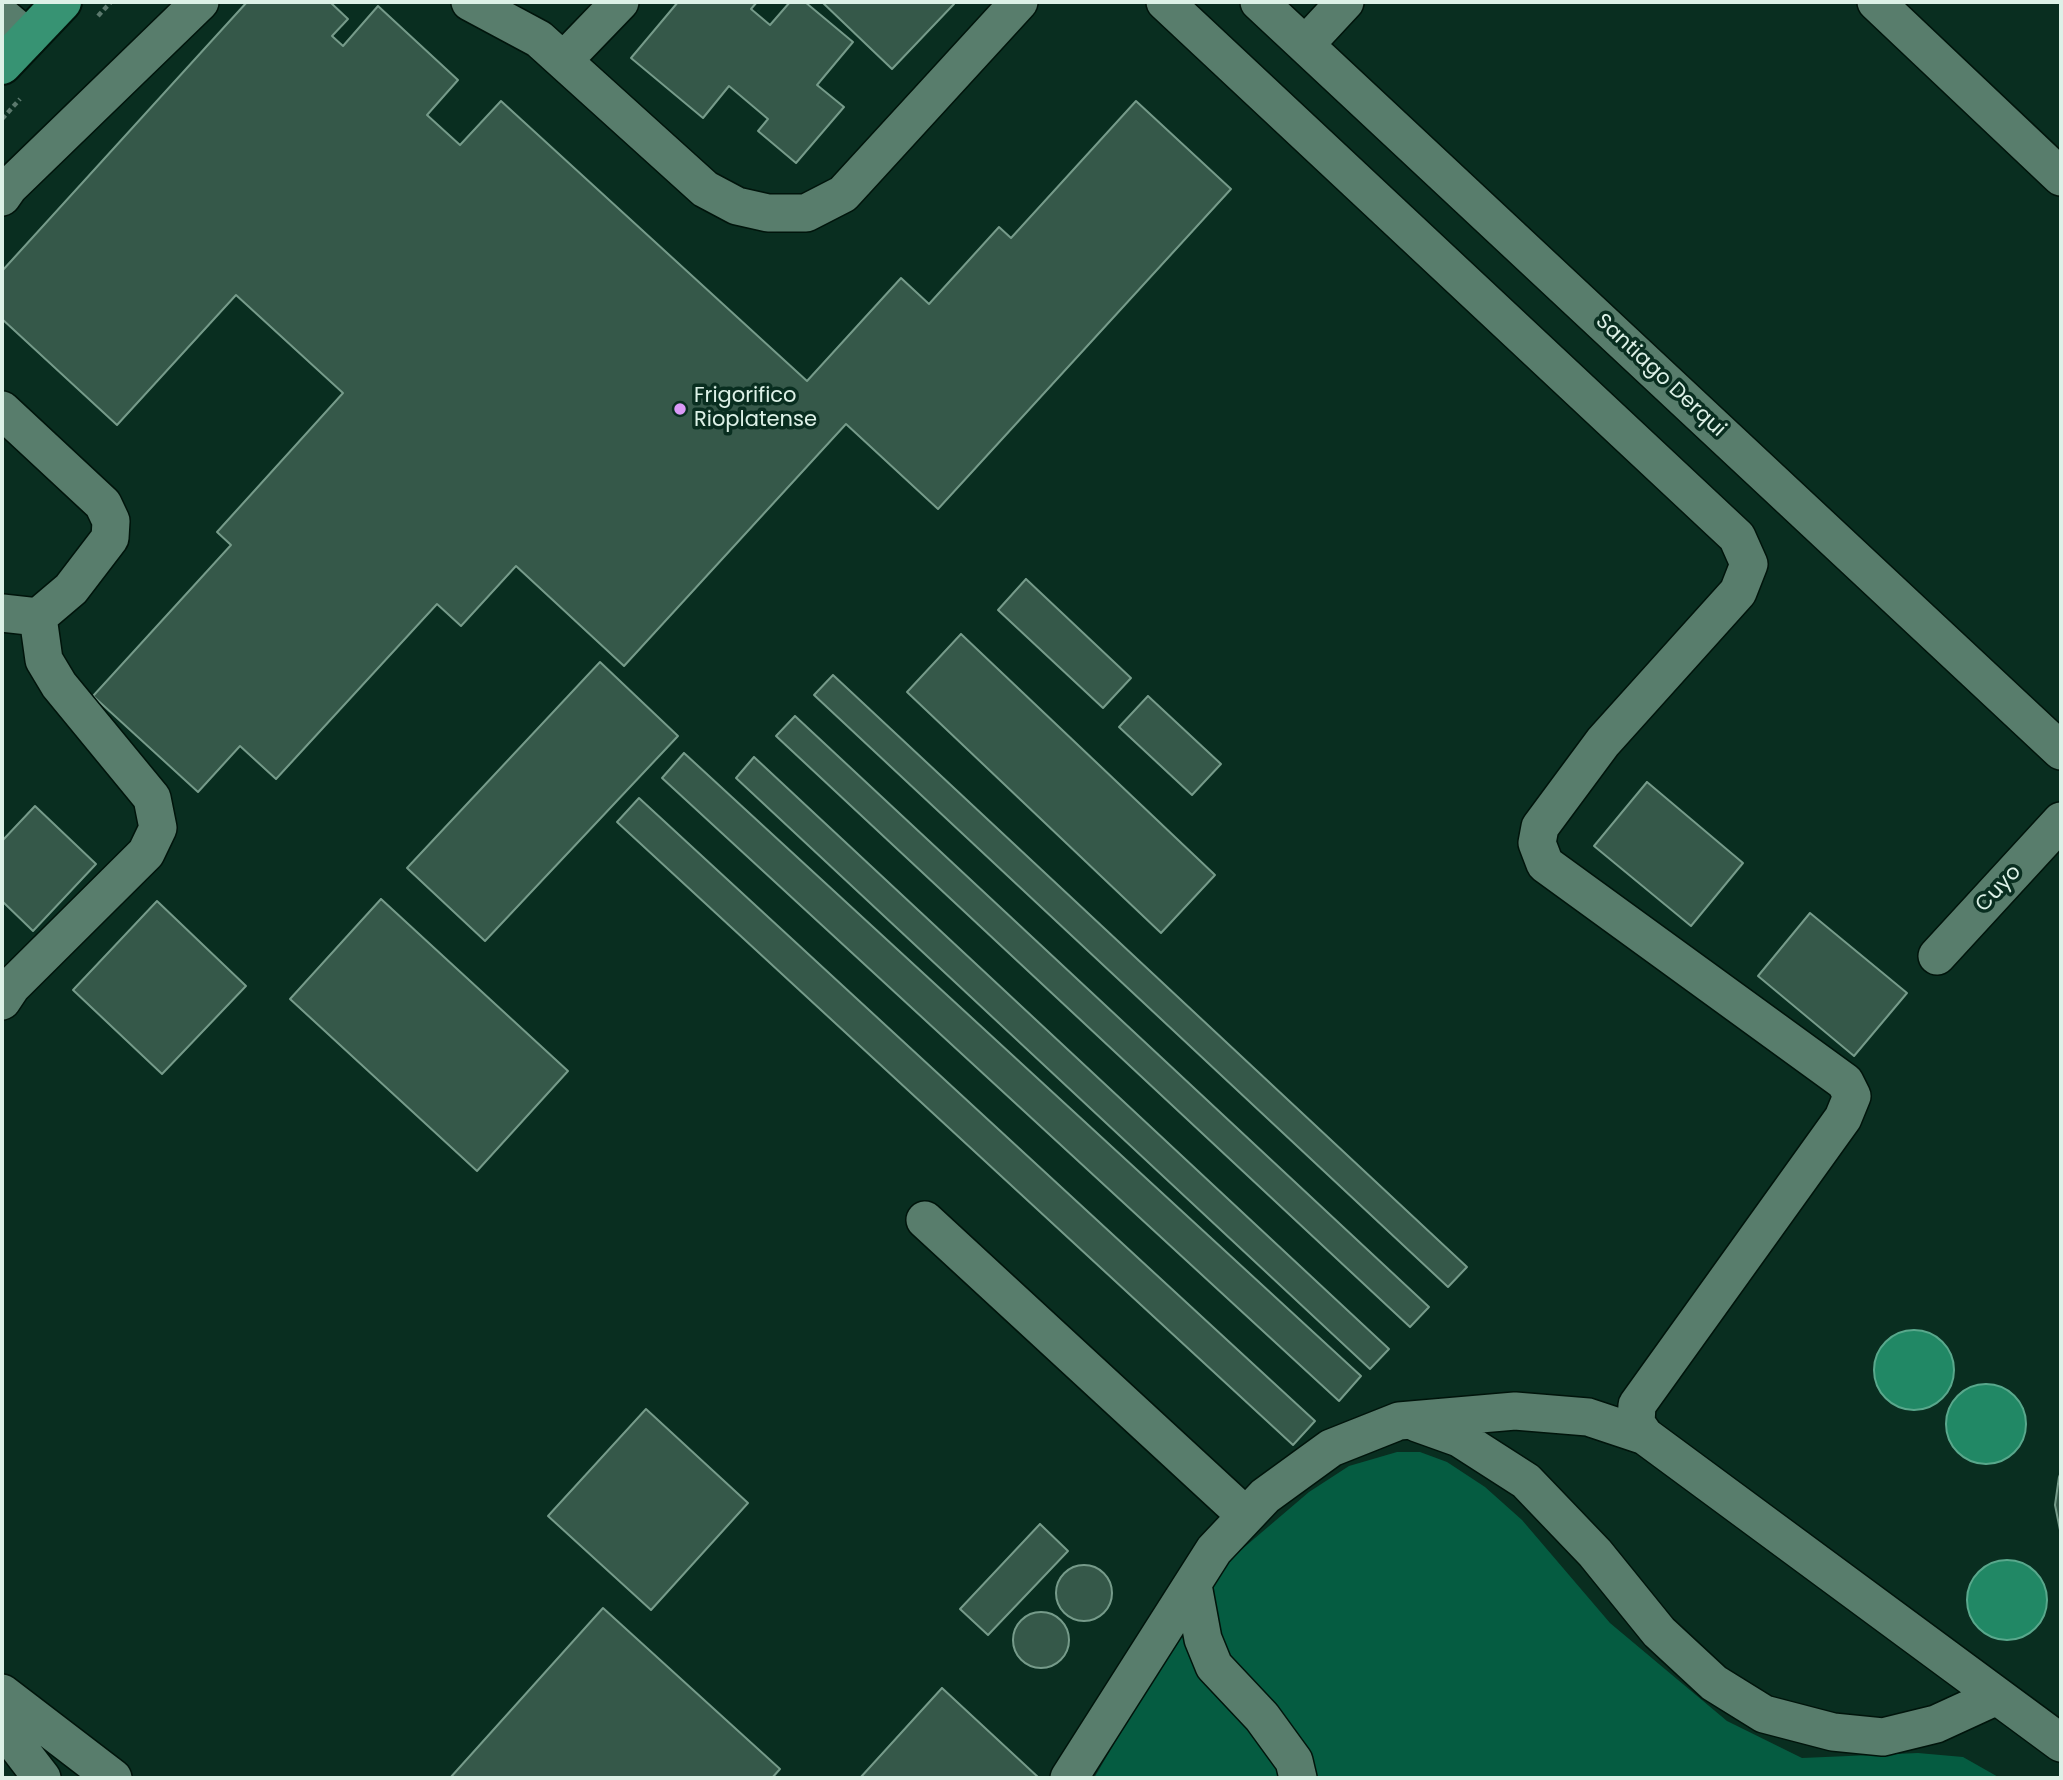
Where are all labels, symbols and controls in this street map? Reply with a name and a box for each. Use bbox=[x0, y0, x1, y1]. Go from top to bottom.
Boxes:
street label: Santiago Derqui bbox=[1590, 309, 1730, 443]
place label: Frigorifico Rioplatense bbox=[694, 384, 817, 434]
marker: Frigorifico Rioplatense bbox=[672, 401, 688, 417]
street label: Cuyo bbox=[1971, 860, 2027, 918]

